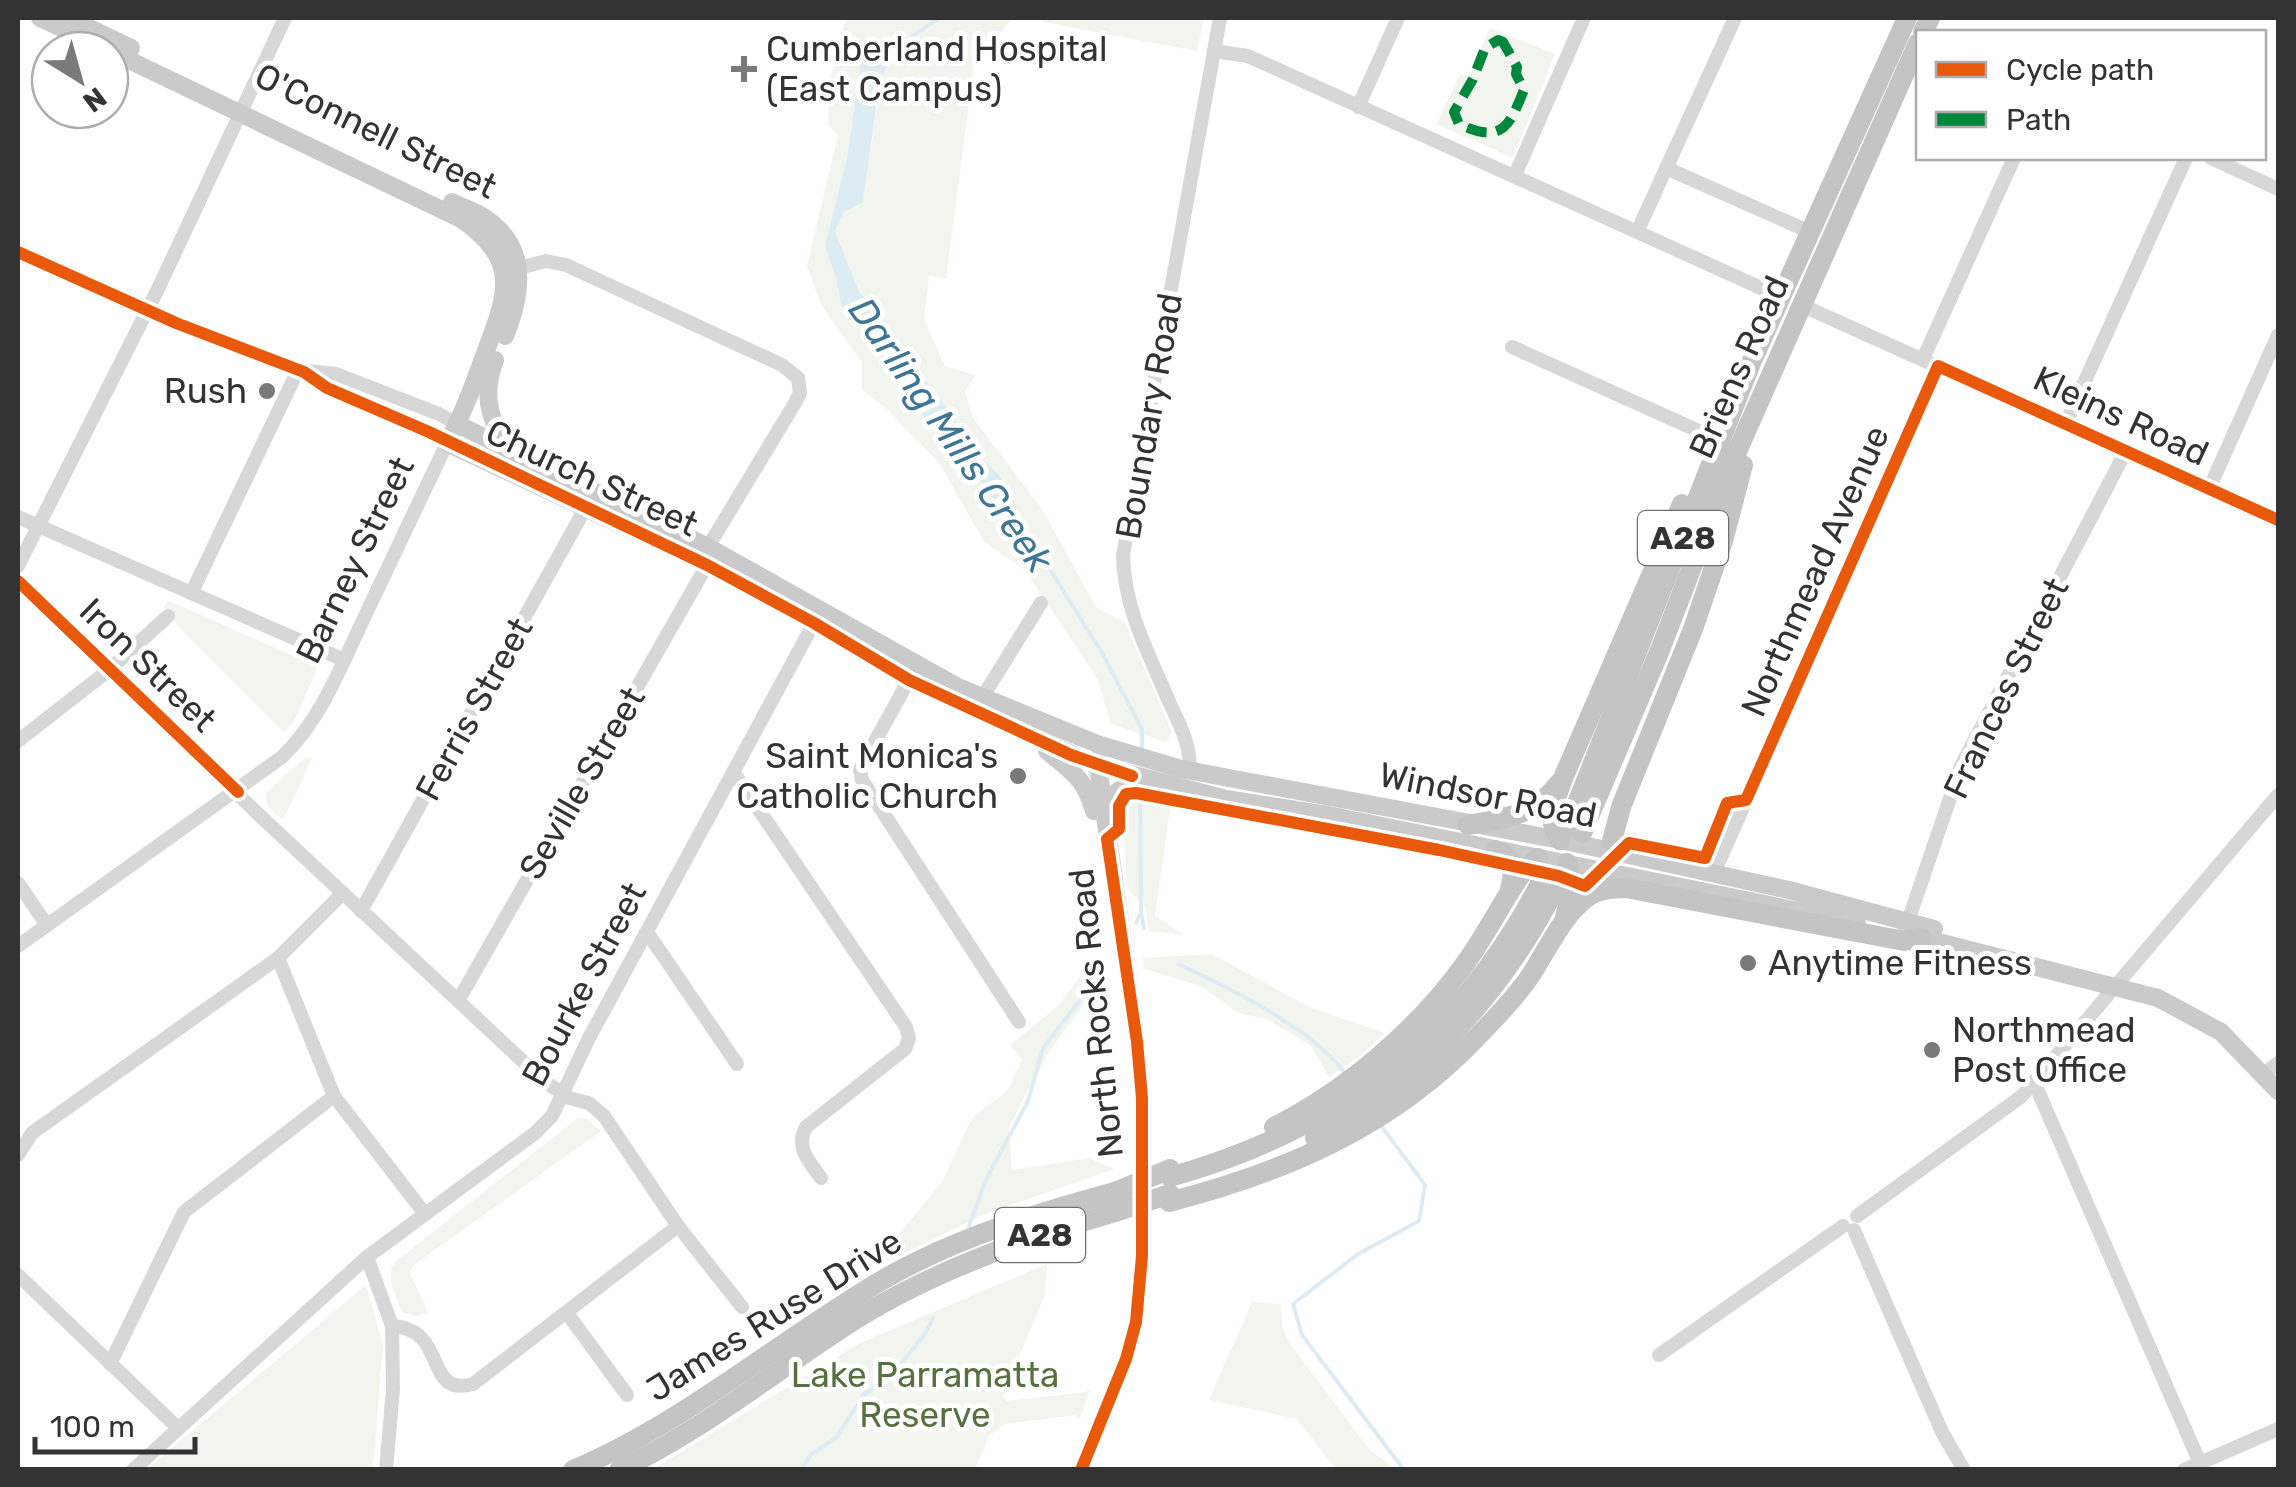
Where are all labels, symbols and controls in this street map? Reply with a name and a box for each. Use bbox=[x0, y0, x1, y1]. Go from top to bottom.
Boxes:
place label: Cumberland Hospital (East Campus) bbox=[766, 28, 1107, 110]
north arrow bbox=[30, 30, 130, 130]
legend bbox=[1916, 30, 2266, 160]
text: Cycle path bbox=[2006, 52, 2154, 88]
street label: O'Connell Street bbox=[248, 54, 504, 208]
marker: Cumberland Hospital (East Campus) bbox=[731, 56, 757, 82]
text: N bbox=[77, 80, 113, 119]
text: Path bbox=[2006, 102, 2071, 138]
street label: Briens Road bbox=[1680, 269, 1798, 465]
water label: Darling Mills Creek bbox=[839, 289, 1063, 582]
street label: Boundary Road bbox=[1107, 290, 1191, 542]
street label: Kleins Road bbox=[2027, 357, 2215, 475]
place label: Rush bbox=[164, 370, 247, 412]
marker: Rush bbox=[256, 380, 278, 402]
street label: Church Street bbox=[479, 411, 705, 545]
street label: Northmead Avenue bbox=[1732, 419, 1898, 723]
street label: Barney Street bbox=[287, 450, 423, 670]
road number: A28 bbox=[1638, 511, 1728, 565]
street label: Frances Street bbox=[1935, 571, 2077, 805]
street label: Iron Street bbox=[71, 590, 225, 740]
street label: Ferris Street bbox=[407, 610, 541, 808]
street label: Seville Street bbox=[510, 679, 654, 887]
place label: Saint Monica's Catholic Church bbox=[736, 735, 998, 817]
street label: Windsor Road bbox=[1376, 753, 1600, 837]
marker: Saint Monica's Catholic Church bbox=[1007, 765, 1029, 787]
street label: North Rocks Road bbox=[1060, 866, 1132, 1160]
street label: Bourke Street bbox=[513, 875, 655, 1093]
place label: Anytime Fitness bbox=[1768, 942, 2032, 984]
marker: Anytime Fitness bbox=[1737, 952, 1759, 974]
place label: Northmead Post Office bbox=[1952, 1009, 2136, 1091]
marker: Northmead Post Office bbox=[1921, 1039, 1943, 1061]
road number: A28 bbox=[995, 1208, 1085, 1262]
street label: James Ruse Drive bbox=[639, 1220, 909, 1410]
park label: Lake Parramatta Reserve bbox=[791, 1354, 1059, 1436]
scale bar bbox=[35, 1392, 195, 1454]
text: 100 m bbox=[50, 1409, 135, 1445]

